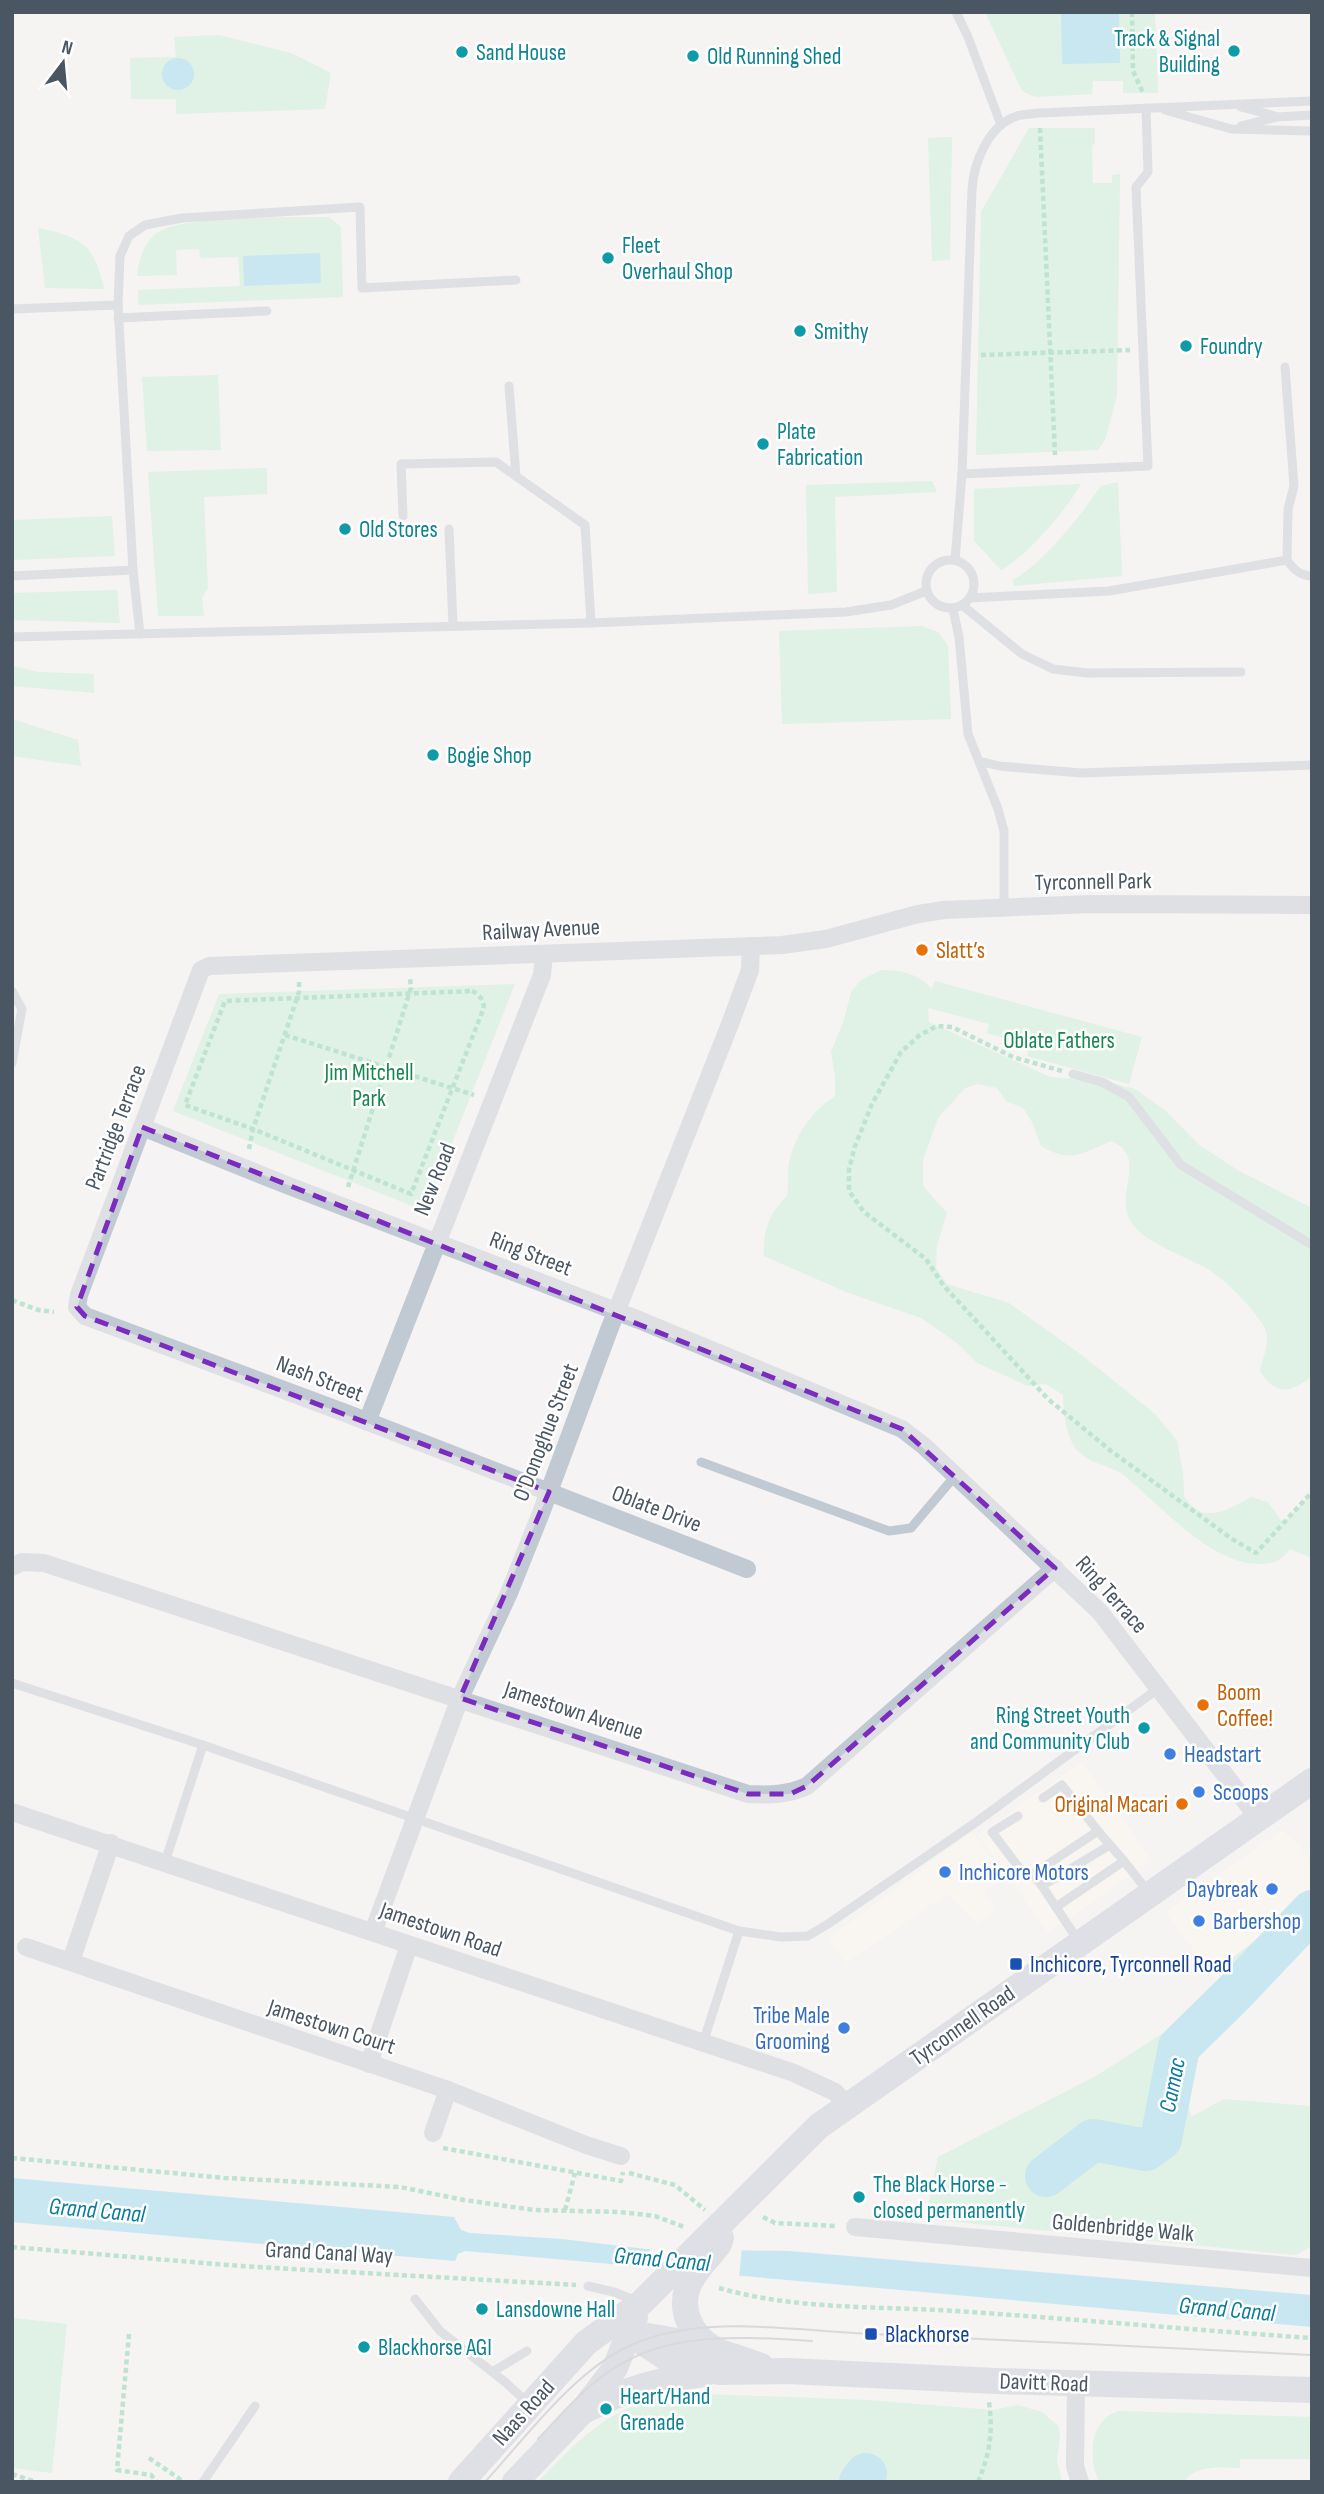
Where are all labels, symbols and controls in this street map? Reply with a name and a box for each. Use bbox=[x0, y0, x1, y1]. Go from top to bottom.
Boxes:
place label: Track & Signal Building bbox=[1114, 25, 1220, 79]
north arrow bbox=[28, 28, 98, 98]
text: N bbox=[59, 36, 75, 61]
place label: Sand House bbox=[476, 39, 566, 67]
place label: Old Running Shed bbox=[707, 43, 841, 71]
marker: Track & Signal Building bbox=[1226, 43, 1242, 59]
marker: Sand House bbox=[454, 44, 470, 60]
marker: Old Running Shed bbox=[685, 48, 701, 64]
place label: Fleet Overhaul Shop bbox=[622, 232, 733, 286]
marker: Fleet Overhaul Shop bbox=[600, 250, 616, 266]
place label: Smithy bbox=[814, 318, 869, 346]
marker: Smithy bbox=[792, 323, 808, 339]
place label: Foundry bbox=[1200, 333, 1263, 361]
marker: Foundry bbox=[1178, 338, 1194, 354]
place label: Plate Fabrication bbox=[777, 418, 863, 472]
marker: Plate Fabrication bbox=[755, 436, 771, 452]
place label: Old Stores bbox=[359, 516, 438, 544]
marker: Old Stores bbox=[337, 521, 353, 537]
place label: Bogie Shop bbox=[447, 742, 532, 770]
marker: Bogie Shop bbox=[425, 747, 441, 763]
street label: Tyrconnell Park bbox=[1034, 867, 1152, 897]
street label: Railway Avenue bbox=[481, 913, 601, 947]
place label: Slatt’s bbox=[936, 937, 985, 965]
marker: Slatt’s bbox=[914, 942, 930, 958]
park label: Oblate Fathers bbox=[1003, 1027, 1115, 1055]
park label: Jim Mitchell Park bbox=[323, 1059, 414, 1113]
street label: Partridge Terrace bbox=[79, 1061, 153, 1194]
street label: New Road bbox=[408, 1139, 462, 1220]
street label: Ring Street bbox=[485, 1225, 576, 1282]
street label: Nash Street bbox=[272, 1350, 367, 1408]
street label: O'Donoghue Street bbox=[507, 1360, 585, 1505]
street label: Oblate Drive bbox=[608, 1479, 706, 1539]
street label: Ring Terrace bbox=[1069, 1550, 1153, 1639]
street label: Jamestown Avenue bbox=[500, 1675, 647, 1747]
place label: Boom Coffee! bbox=[1217, 1679, 1273, 1733]
marker: Boom Coffee! bbox=[1195, 1697, 1211, 1713]
place label: Ring Street Youth and Community Club bbox=[970, 1702, 1130, 1756]
marker: Ring Street Youth and Community Club bbox=[1136, 1720, 1152, 1736]
place label: Headstart bbox=[1184, 1741, 1261, 1769]
marker: Headstart bbox=[1162, 1746, 1178, 1762]
place label: Scoops bbox=[1213, 1779, 1269, 1807]
marker: Scoops bbox=[1191, 1784, 1207, 1800]
place label: Original Macari bbox=[1055, 1791, 1168, 1819]
marker: Original Macari bbox=[1174, 1796, 1190, 1812]
place label: Inchicore Motors bbox=[959, 1859, 1089, 1887]
marker: Inchicore Motors bbox=[937, 1864, 953, 1880]
place label: Daybreak bbox=[1187, 1876, 1258, 1904]
marker: Daybreak bbox=[1264, 1881, 1280, 1897]
street label: Jamestown Road bbox=[375, 1896, 505, 1964]
place label: Barbershop bbox=[1213, 1908, 1301, 1936]
marker: Barbershop bbox=[1191, 1913, 1207, 1929]
place label: Inchicore, Tyrconnell Road bbox=[1030, 1951, 1232, 1979]
marker: Inchicore, Tyrconnell Road bbox=[1008, 1956, 1024, 1972]
street label: Tyrconnell Road bbox=[905, 1979, 1020, 2072]
street label: Jamestown Court bbox=[263, 1993, 399, 2061]
place label: Tribe Male Grooming bbox=[753, 2002, 830, 2056]
marker: Tribe Male Grooming bbox=[836, 2020, 852, 2036]
water label: Camac bbox=[1153, 2055, 1192, 2115]
place label: The Black Horse - closed permanently bbox=[873, 2171, 1025, 2225]
marker: The Black Horse - closed permanently bbox=[851, 2189, 867, 2205]
water label: Grand Canal bbox=[48, 2192, 147, 2229]
street label: Goldenbridge Walk bbox=[1051, 2208, 1195, 2248]
street label: Grand Canal Way bbox=[264, 2236, 394, 2270]
water label: Grand Canal bbox=[613, 2241, 712, 2278]
water label: Grand Canal bbox=[1178, 2291, 1277, 2328]
place label: Lansdowne Hall bbox=[496, 2296, 615, 2324]
marker: Lansdowne Hall bbox=[474, 2301, 490, 2317]
place label: Blackhorse bbox=[885, 2321, 970, 2349]
marker: Blackhorse bbox=[863, 2326, 879, 2342]
place label: Blackhorse AGI bbox=[378, 2334, 492, 2362]
marker: Blackhorse AGI bbox=[356, 2339, 372, 2355]
street label: Davitt Road bbox=[999, 2367, 1089, 2399]
street label: Naas Road bbox=[487, 2374, 561, 2452]
place label: Heart/Hand Grenade bbox=[620, 2383, 710, 2437]
marker: Heart/Hand Grenade bbox=[598, 2401, 614, 2417]

